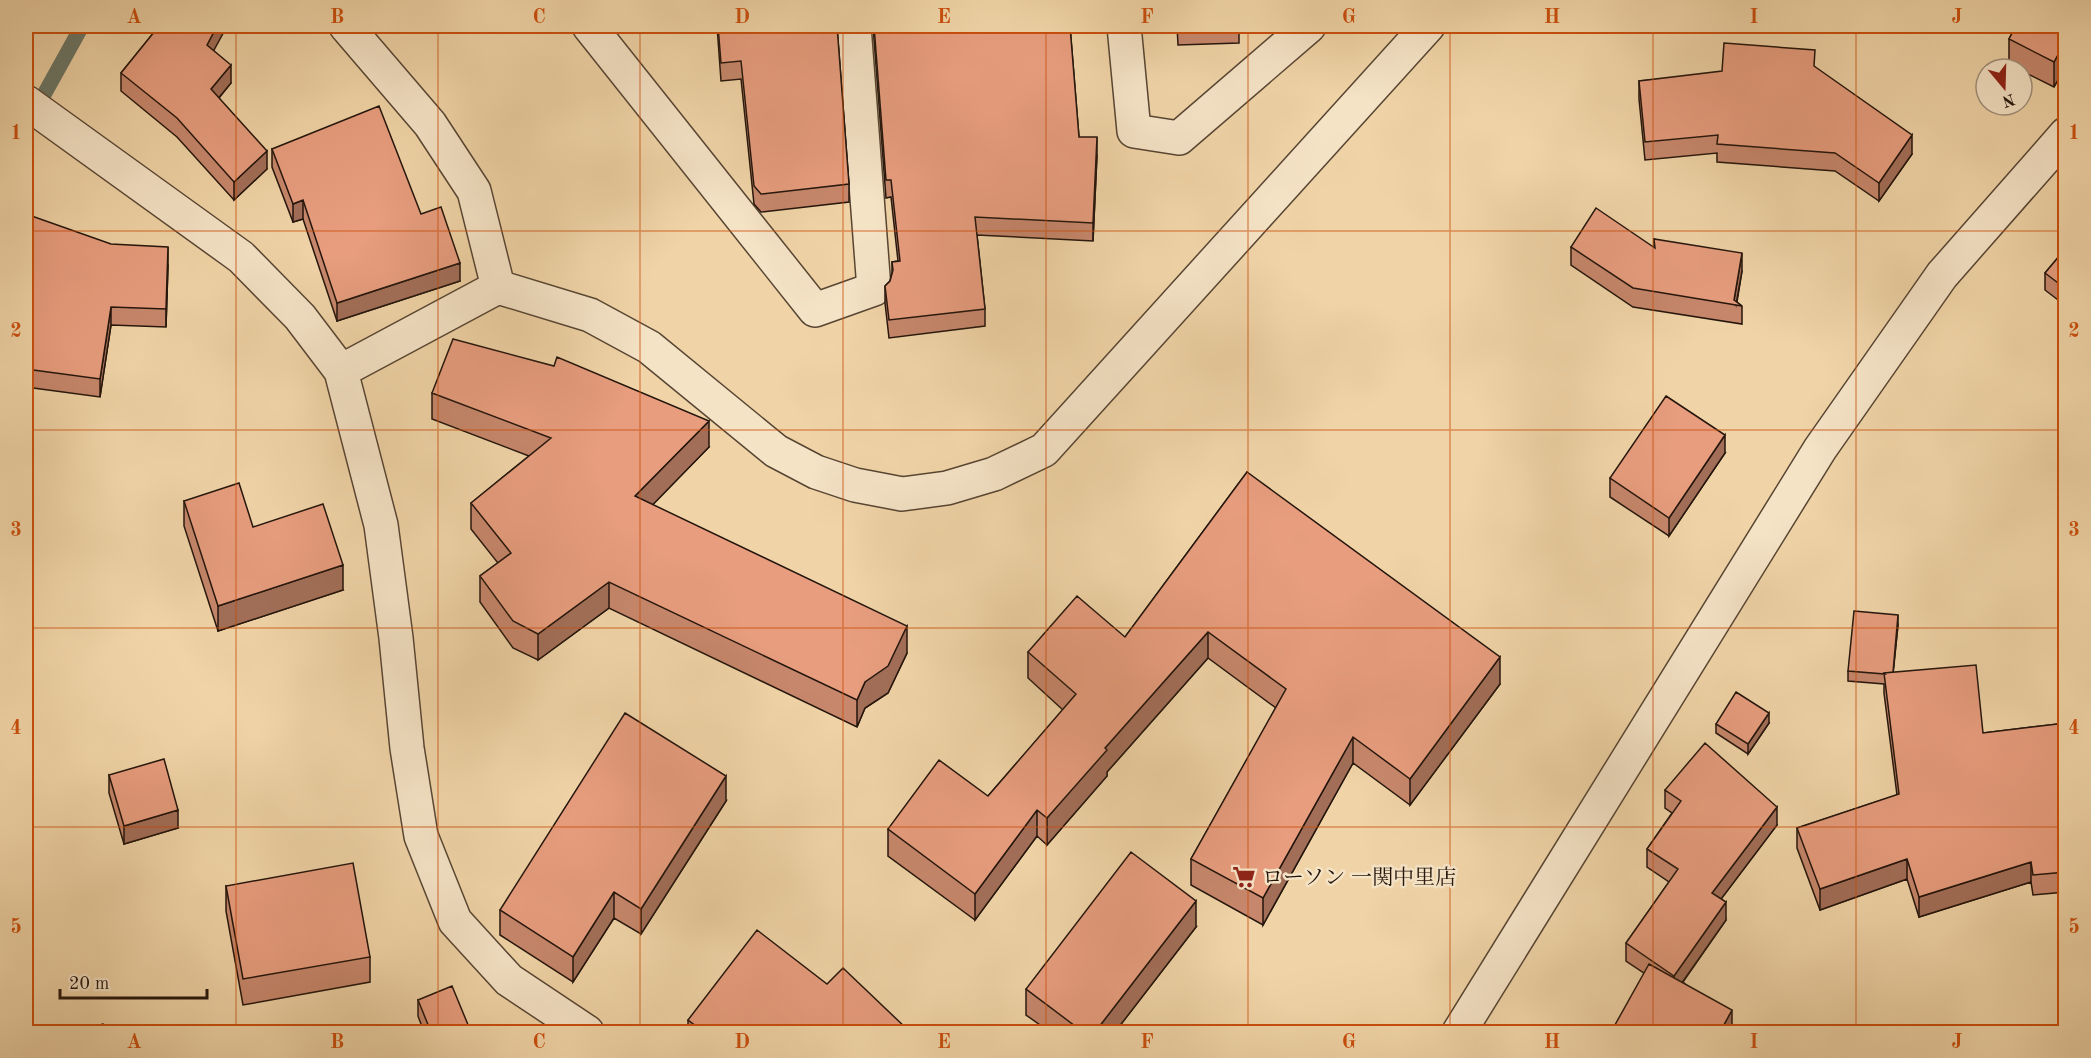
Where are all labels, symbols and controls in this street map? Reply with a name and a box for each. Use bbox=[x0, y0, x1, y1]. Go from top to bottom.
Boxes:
text: A bbox=[126, 8, 142, 28]
text: B bbox=[330, 8, 344, 28]
text: C bbox=[532, 8, 546, 28]
text: D bbox=[734, 8, 750, 28]
text: E bbox=[937, 8, 951, 28]
text: F bbox=[1140, 8, 1154, 28]
text: G bbox=[1342, 8, 1356, 28]
text: H bbox=[1544, 8, 1560, 28]
text: I bbox=[1750, 8, 1758, 28]
text: J bbox=[1952, 8, 1963, 28]
north arrow bbox=[1974, 57, 2034, 117]
text: N bbox=[1999, 90, 2017, 109]
text: 1 bbox=[10, 124, 22, 144]
text: 1 bbox=[2068, 124, 2080, 144]
text: 2 bbox=[10, 322, 22, 342]
text: 2 bbox=[2068, 322, 2080, 342]
text: 3 bbox=[10, 521, 22, 541]
text: 3 bbox=[2068, 521, 2080, 541]
text: 4 bbox=[10, 719, 22, 739]
text: 4 bbox=[2068, 719, 2080, 739]
supermarket icon: ローソン 一関中里店 bbox=[1231, 864, 1257, 890]
place label: ローソン 一関中里店 bbox=[1262, 866, 1456, 889]
text: 5 bbox=[10, 917, 22, 938]
text: 5 bbox=[2068, 917, 2080, 938]
scale bar bbox=[60, 962, 207, 1000]
text: 20 m bbox=[69, 975, 109, 993]
text: A bbox=[126, 1033, 142, 1053]
text: B bbox=[330, 1033, 344, 1053]
text: C bbox=[532, 1033, 546, 1053]
text: D bbox=[734, 1033, 750, 1053]
text: E bbox=[937, 1033, 951, 1053]
text: F bbox=[1140, 1033, 1154, 1053]
text: G bbox=[1342, 1033, 1356, 1053]
text: H bbox=[1544, 1033, 1560, 1053]
text: I bbox=[1750, 1033, 1758, 1053]
text: J bbox=[1952, 1033, 1963, 1053]

